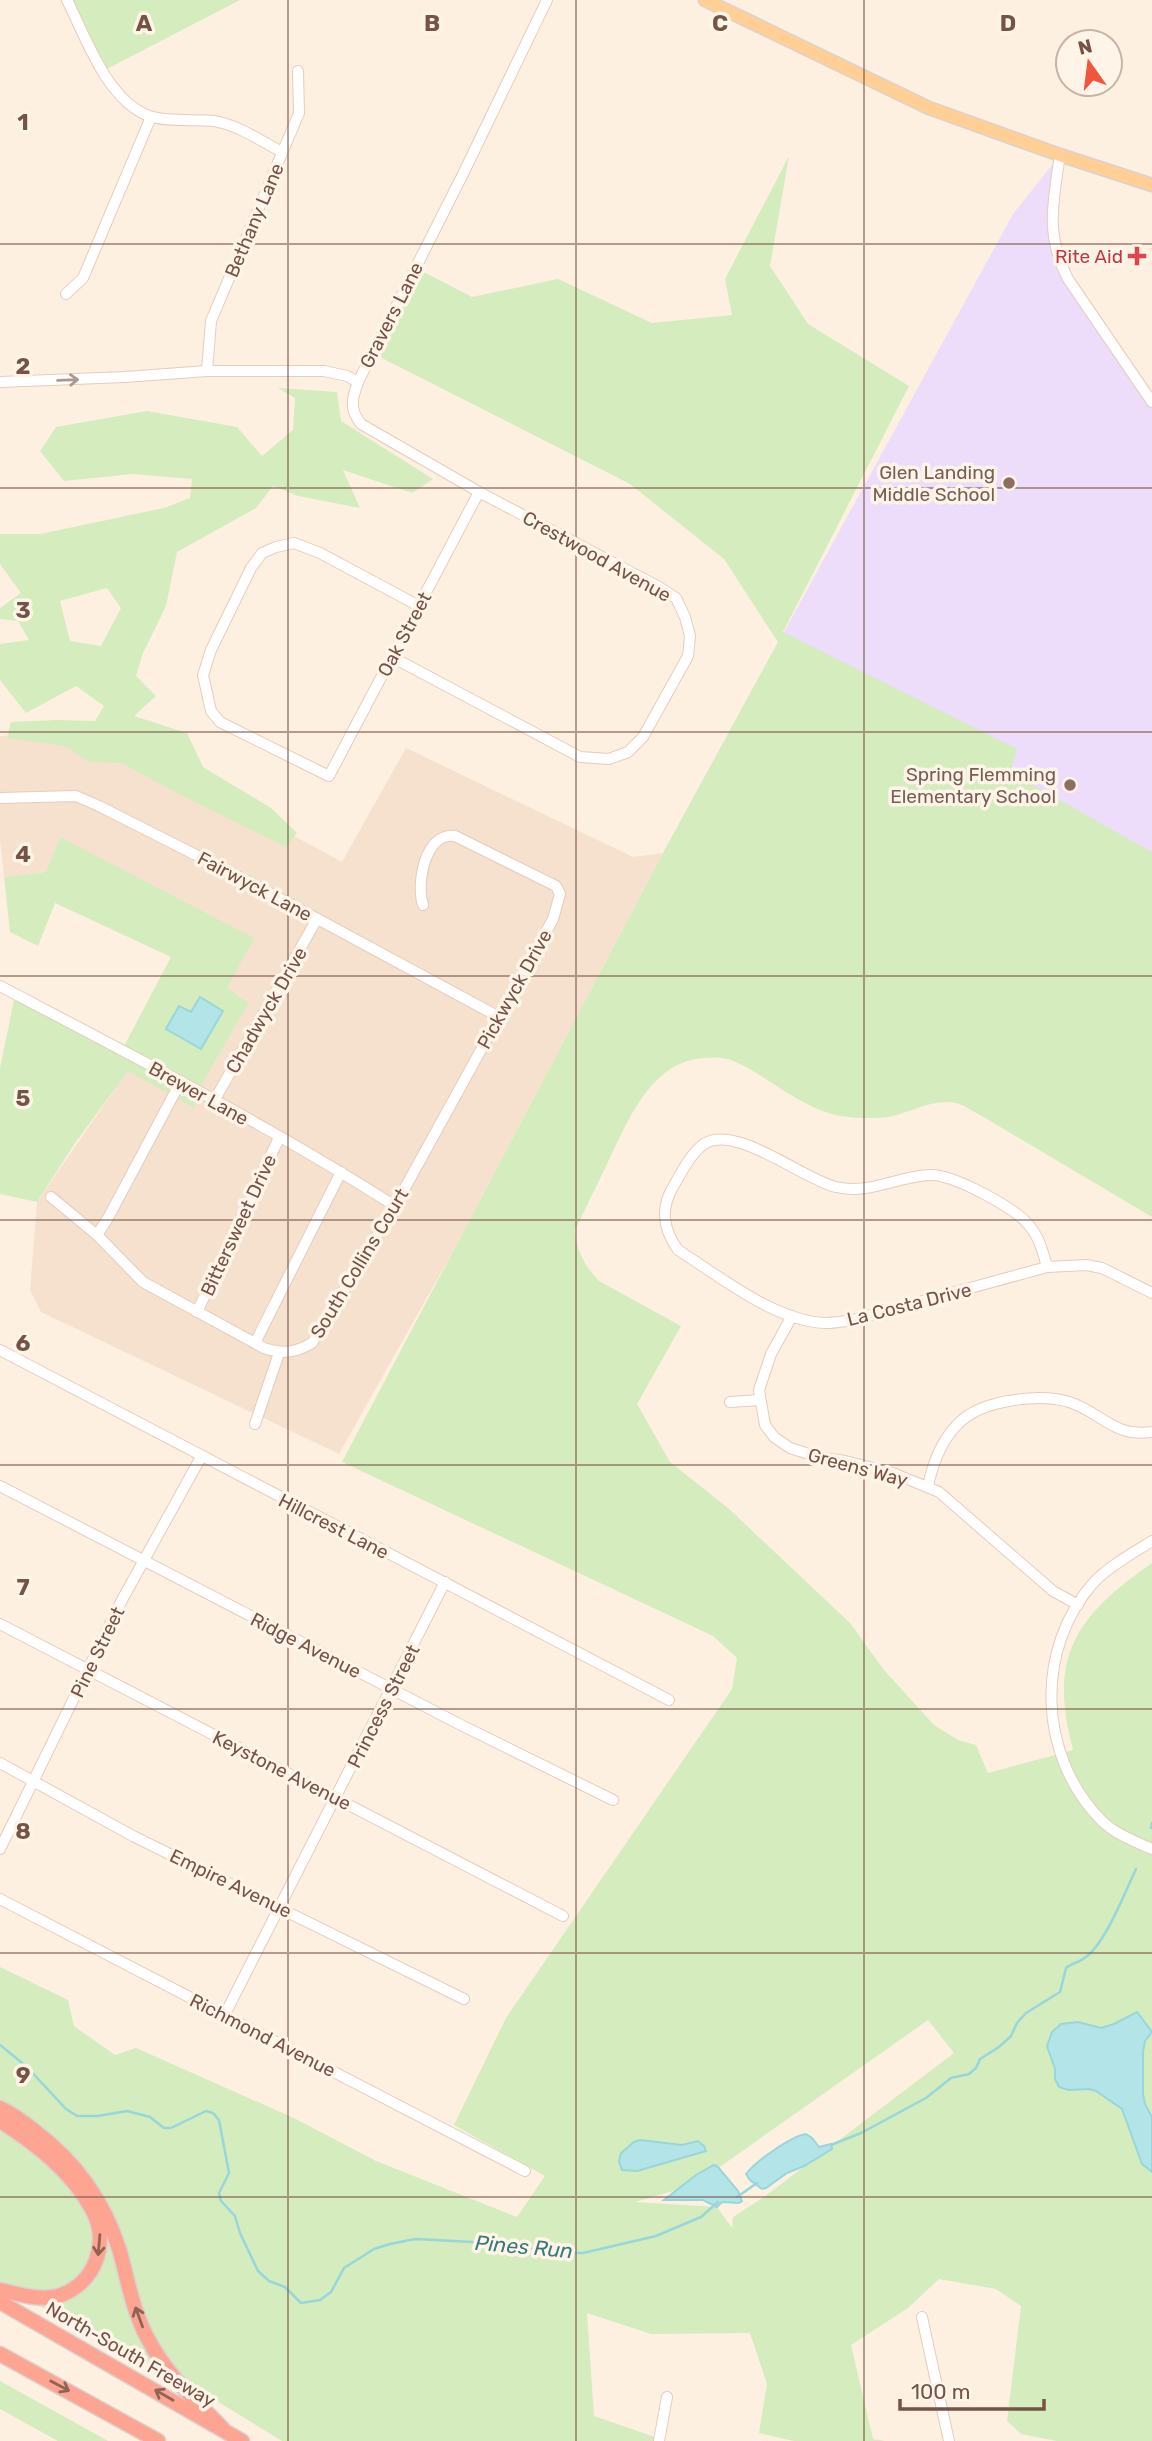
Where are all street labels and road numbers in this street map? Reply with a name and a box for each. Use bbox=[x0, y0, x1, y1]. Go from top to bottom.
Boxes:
street label: Bethany Lane bbox=[220, 160, 289, 281]
street label: Gravers Lane bbox=[355, 258, 428, 372]
street label: Crestwood Avenue bbox=[518, 506, 675, 607]
street label: Oak Street bbox=[373, 587, 437, 680]
street label: Fairwyck Lane bbox=[194, 847, 316, 926]
street label: Pickwyck Drive bbox=[472, 926, 557, 1053]
street label: Chadwyck Drive bbox=[221, 943, 312, 1077]
street label: Brewer Lane bbox=[145, 1057, 253, 1130]
street label: Bittersweet Drive bbox=[196, 1151, 281, 1300]
street label: South Collins Court bbox=[306, 1184, 414, 1342]
street label: La Costa Drive bbox=[845, 1278, 974, 1331]
street label: Greens Way bbox=[805, 1443, 910, 1492]
street label: Hillcrest Lane bbox=[275, 1489, 393, 1564]
street label: Pine Street bbox=[66, 1602, 130, 1702]
street label: Ridge Avenue bbox=[247, 1608, 365, 1683]
street label: Princess Street bbox=[342, 1640, 425, 1772]
street label: Keystone Avenue bbox=[209, 1726, 355, 1815]
street label: Empire Avenue bbox=[166, 1844, 295, 1923]
street label: Richmond Avenue bbox=[186, 1989, 339, 2082]
street label: North-South Freeway bbox=[42, 2297, 219, 2412]

